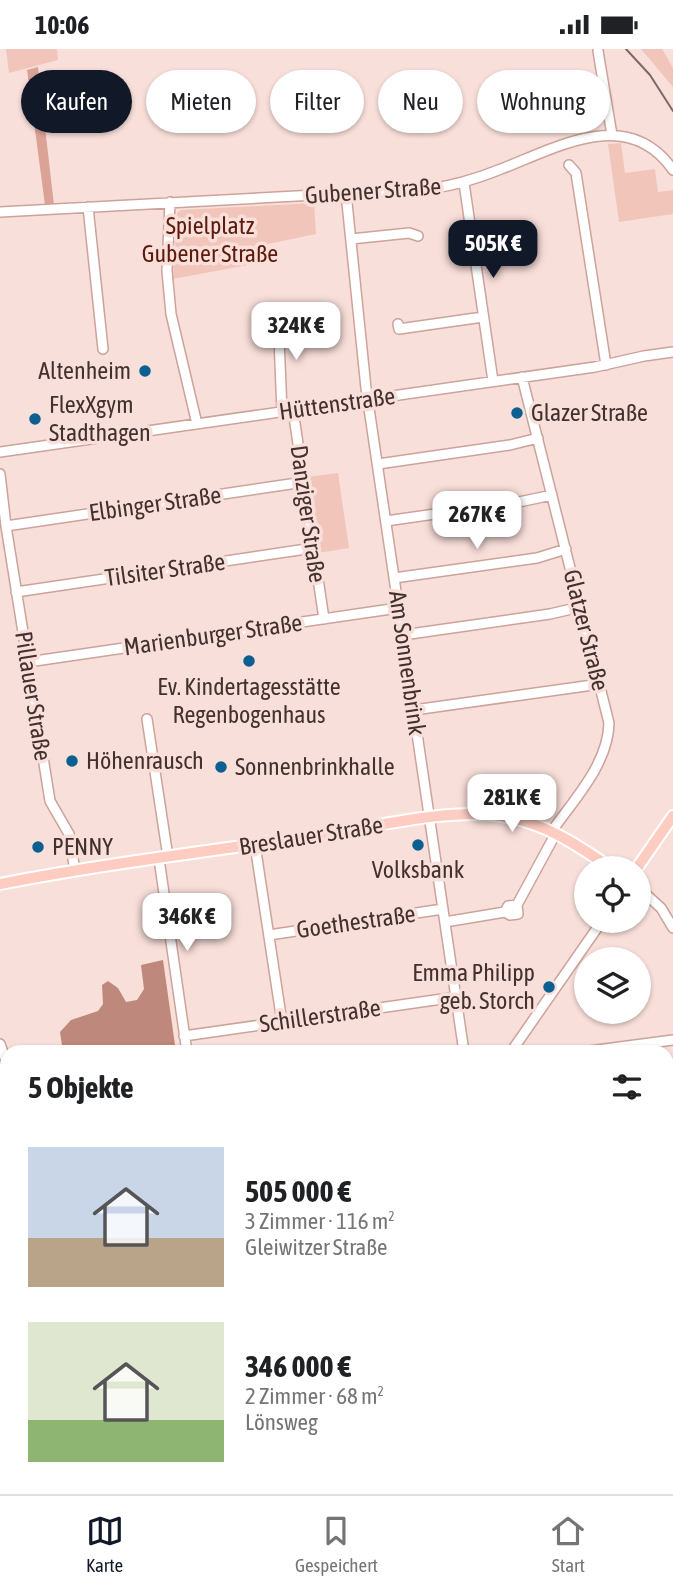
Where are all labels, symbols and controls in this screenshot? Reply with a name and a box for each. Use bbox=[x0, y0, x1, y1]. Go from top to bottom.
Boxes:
text: 10:06 bbox=[35, 10, 90, 40]
chip: Kaufen bbox=[21, 70, 132, 133]
chip: Mieten bbox=[146, 70, 256, 133]
chip: Filter bbox=[270, 70, 364, 133]
chip: Neu bbox=[378, 70, 463, 133]
chip: Wohnung bbox=[477, 70, 610, 133]
street label: Gubener Straße bbox=[304, 172, 442, 209]
park label: Spielplatz Gubener Straße bbox=[142, 212, 278, 267]
pin: 505K € bbox=[436, 221, 550, 280]
text: 505K € bbox=[464, 230, 522, 256]
pin: 324K € bbox=[239, 303, 353, 362]
text: 324K € bbox=[267, 312, 325, 338]
place label: Altenheim bbox=[38, 357, 131, 384]
marker: Altenheim bbox=[137, 363, 153, 379]
street label: Hüttenstraße bbox=[277, 382, 397, 425]
place label: FlexXgym Stadthagen bbox=[49, 391, 151, 446]
place label: Glazer Straße bbox=[531, 399, 648, 426]
marker: Glazer Straße bbox=[509, 405, 525, 421]
marker: FlexXgym Stadthagen bbox=[27, 411, 43, 427]
street label: Danziger Straße bbox=[285, 444, 331, 584]
street label: Elbinger Straße bbox=[87, 481, 223, 526]
pin: 267K € bbox=[420, 491, 534, 551]
text: 267K € bbox=[448, 501, 506, 527]
street label: Tilsiter Straße bbox=[103, 548, 227, 591]
street label: Glatzer Straße bbox=[558, 567, 615, 693]
street label: Am Sonnenbrink bbox=[384, 589, 431, 737]
street label: Marienburger Straße bbox=[122, 609, 304, 660]
street label: Pillauer Straße bbox=[10, 629, 57, 762]
marker: Ev. Kindertagesstätte Regenbogenhaus bbox=[241, 653, 257, 669]
place label: Ev. Kindertagesstätte Regenbogenhaus bbox=[157, 673, 341, 728]
place label: Höhenrausch bbox=[86, 747, 204, 774]
marker: Höhenrausch bbox=[64, 753, 80, 769]
place label: Sonnenbrinkhalle bbox=[235, 753, 395, 780]
marker: Sonnenbrinkhalle bbox=[213, 759, 229, 775]
pin: 281K € bbox=[455, 775, 569, 834]
text: 281K € bbox=[483, 784, 541, 810]
street label: Breslauer Straße bbox=[237, 811, 385, 860]
place label: PENNY bbox=[52, 833, 113, 860]
marker: Volksbank bbox=[410, 837, 426, 853]
marker: PENNY bbox=[30, 839, 46, 855]
place label: Volksbank bbox=[372, 856, 465, 883]
map controls bbox=[574, 856, 651, 1024]
button: locate bbox=[574, 856, 651, 933]
pin: 346K € bbox=[130, 893, 244, 953]
street label: Goethestraße bbox=[295, 900, 417, 943]
text: 346K € bbox=[158, 903, 216, 929]
button: layers bbox=[574, 947, 651, 1024]
place label: Emma Philipp geb. Storch bbox=[412, 959, 535, 1014]
marker: Emma Philipp geb. Storch bbox=[541, 979, 557, 995]
street label: Schillerstraße bbox=[258, 994, 382, 1037]
icon: filters bbox=[608, 1068, 646, 1106]
text: 5 Objekte bbox=[28, 1070, 134, 1104]
text: 505 000 € bbox=[245, 1174, 351, 1208]
icon: home bbox=[84, 1175, 168, 1259]
text: 3 Zimmer · 116 m² bbox=[245, 1208, 395, 1234]
text: Gleiwitzer Straße bbox=[245, 1234, 387, 1260]
text: 346 000 € bbox=[245, 1349, 351, 1383]
icon: home bbox=[84, 1350, 168, 1434]
text: 2 Zimmer · 68 m² bbox=[245, 1383, 384, 1409]
text: Lönsweg bbox=[245, 1409, 318, 1435]
tab: Karte bbox=[86, 1512, 124, 1576]
tab: Gespeichert bbox=[295, 1512, 378, 1576]
tab: Start bbox=[549, 1512, 587, 1576]

